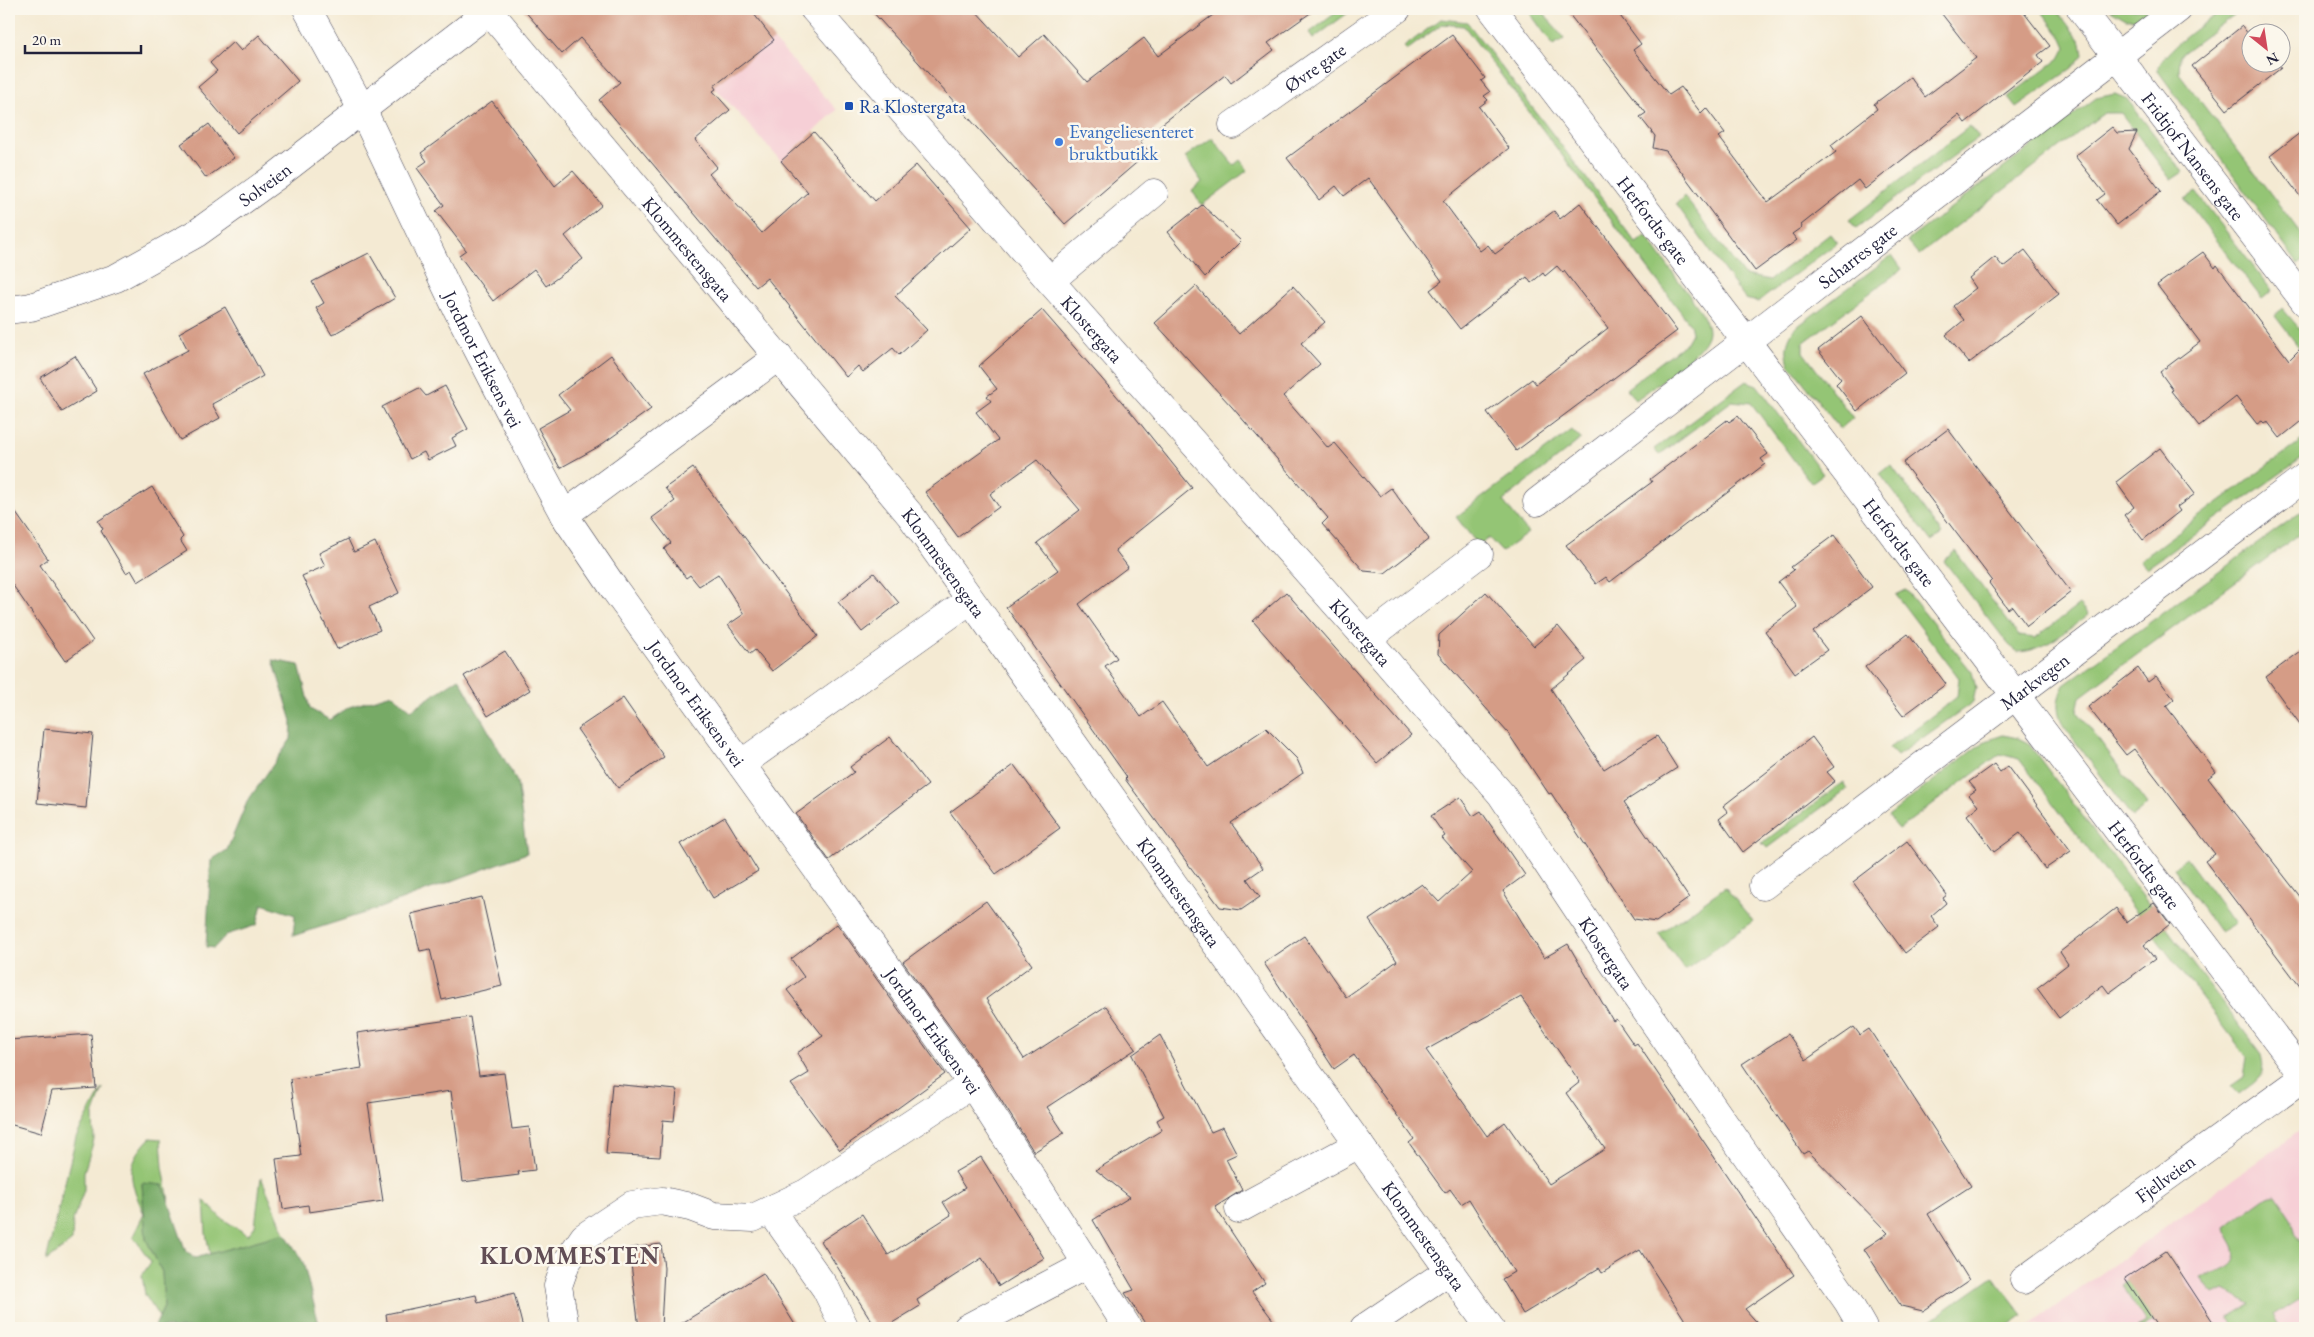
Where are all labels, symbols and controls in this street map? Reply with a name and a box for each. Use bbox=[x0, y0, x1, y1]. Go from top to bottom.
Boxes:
scale bar bbox=[25, 22, 141, 54]
north arrow bbox=[2242, 22, 2292, 72]
text: 20 m bbox=[32, 30, 61, 49]
street label: Øvre gate bbox=[1279, 37, 1351, 98]
text: N bbox=[2263, 49, 2282, 70]
street label: Fridtjof Nansens gate bbox=[2136, 87, 2250, 226]
place label: Ra Klostergata bbox=[859, 94, 967, 119]
marker: Ra Klostergata bbox=[843, 100, 855, 112]
place label: Evangeliesenteret bruktbutikk bbox=[1069, 119, 1194, 166]
marker: Evangeliesenteret bruktbutikk bbox=[1053, 136, 1065, 148]
street label: Solveien bbox=[233, 157, 297, 212]
street label: Herfordts gate bbox=[1611, 171, 1695, 270]
street label: Klommestensgata bbox=[636, 192, 739, 307]
street label: Scharres gate bbox=[1813, 218, 1902, 294]
street label: Jordmor Eriksens vei bbox=[436, 285, 528, 432]
street label: Klostergata bbox=[1055, 290, 1129, 369]
street label: Herfordts gate bbox=[1857, 493, 1941, 592]
street label: Klommestensgata bbox=[896, 502, 992, 623]
street label: Klostergata bbox=[1324, 593, 1397, 672]
street label: Jordmor Eriksens vei bbox=[641, 634, 751, 772]
street label: Markvegen bbox=[1995, 647, 2074, 716]
street label: Herfordts gate bbox=[2102, 815, 2186, 914]
street label: Klommestensgata bbox=[1131, 833, 1227, 953]
street label: Klostergata bbox=[1573, 912, 1640, 995]
street label: Jordmor Eriksens vei bbox=[878, 961, 987, 1099]
street label: Fjellveien bbox=[2130, 1148, 2200, 1209]
street label: Klommestensgata bbox=[1376, 1176, 1472, 1296]
district label: KLOMMESTEN bbox=[480, 1240, 660, 1271]

